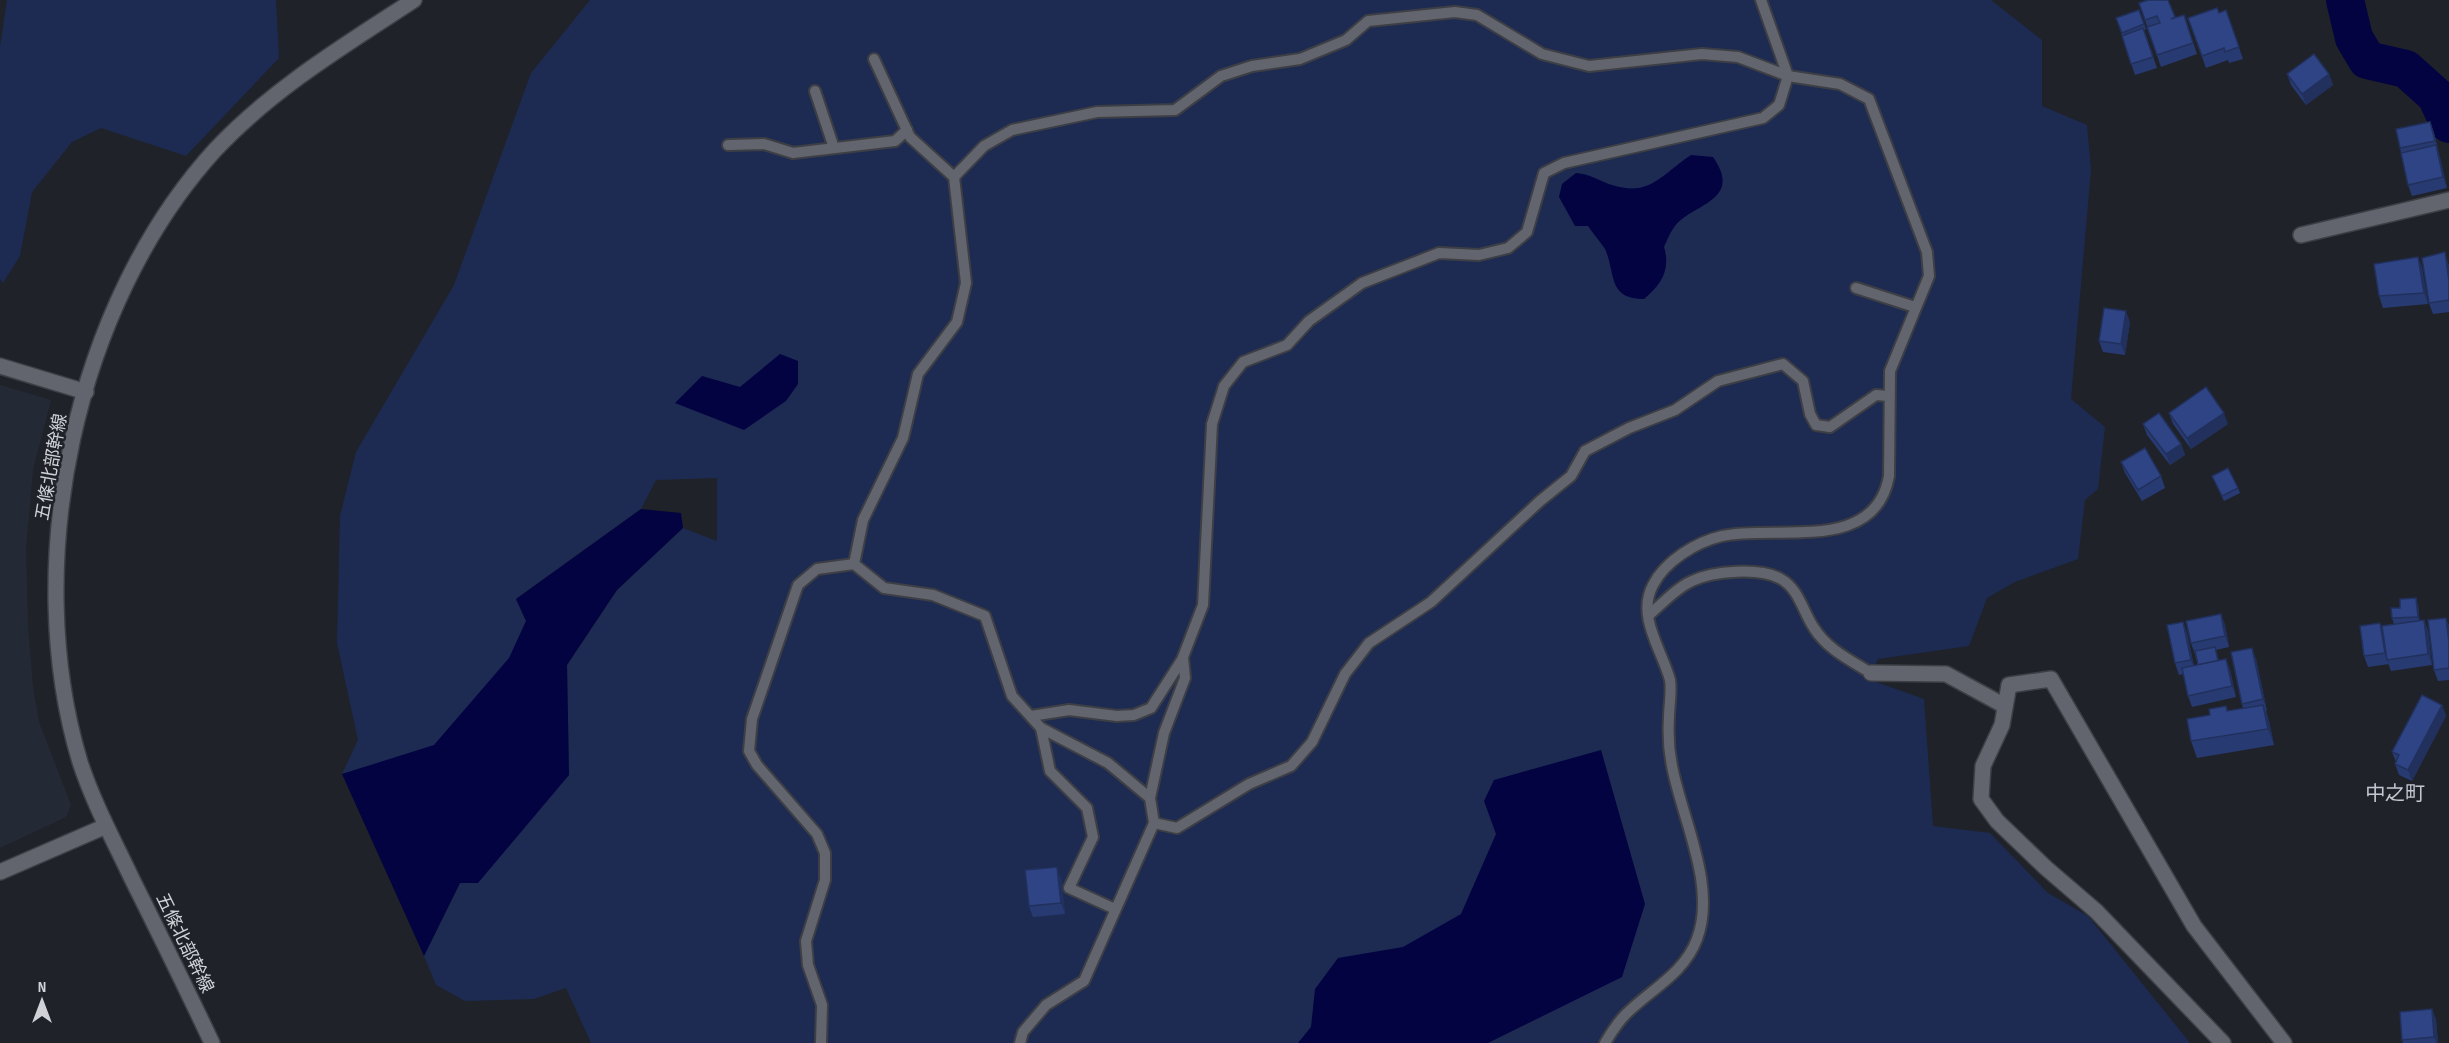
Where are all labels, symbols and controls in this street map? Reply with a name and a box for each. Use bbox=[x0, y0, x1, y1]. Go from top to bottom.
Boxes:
street label: 五條北部幹線 bbox=[32, 412, 71, 522]
district label: 中之町 bbox=[2365, 782, 2425, 806]
street label: 五條北部幹線 bbox=[151, 890, 218, 996]
north arrow bbox=[12, 971, 72, 1031]
text: N bbox=[38, 978, 46, 997]

